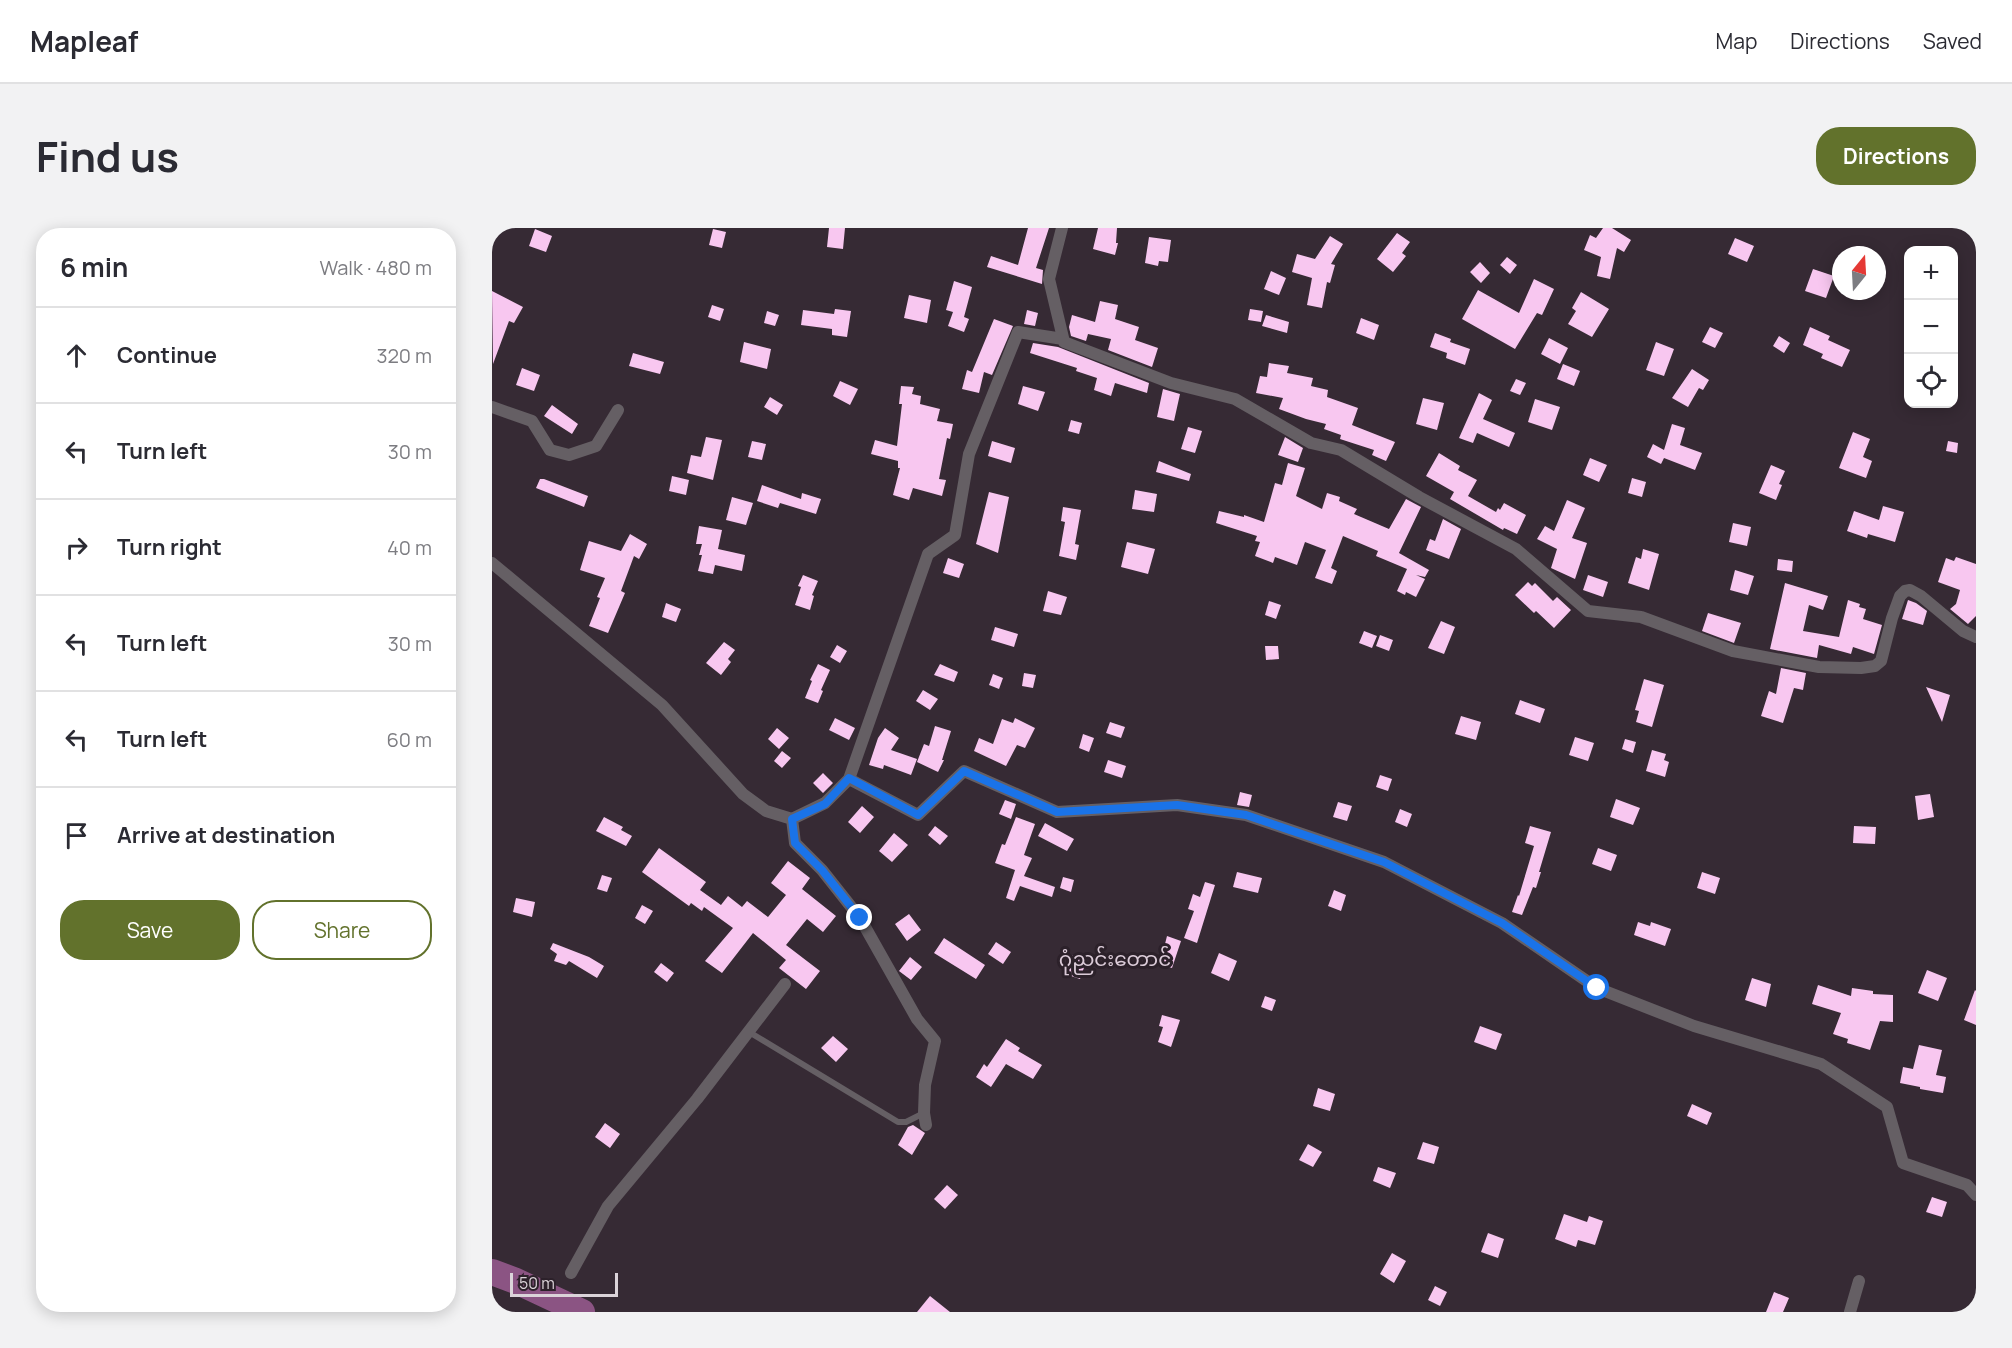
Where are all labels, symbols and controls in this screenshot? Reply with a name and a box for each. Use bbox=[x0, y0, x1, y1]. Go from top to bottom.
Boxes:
text: Mapleaf bbox=[30, 22, 138, 60]
text: Map bbox=[1716, 27, 1757, 55]
text: Directions bbox=[1790, 27, 1890, 55]
text: Saved bbox=[1923, 27, 1982, 55]
text: Find us bbox=[36, 127, 179, 185]
button: Directions bbox=[1816, 127, 1976, 185]
north arrow bbox=[1832, 246, 1886, 300]
map controls bbox=[1904, 246, 1958, 408]
button: + bbox=[1904, 246, 1958, 300]
text: 6 min bbox=[60, 249, 128, 285]
text: Walk · 480 m bbox=[319, 254, 432, 281]
button: − bbox=[1904, 300, 1958, 354]
icon: ahead bbox=[60, 339, 93, 372]
text: Continue bbox=[117, 340, 217, 370]
text: 320 m bbox=[376, 342, 432, 369]
button: locate bbox=[1904, 354, 1958, 408]
icon: left bbox=[60, 435, 93, 468]
text: Turn left bbox=[117, 436, 207, 466]
text: 30 m bbox=[388, 438, 432, 465]
icon: right bbox=[60, 531, 93, 564]
text: Turn right bbox=[117, 532, 222, 562]
text: 40 m bbox=[387, 534, 432, 561]
icon: left bbox=[60, 627, 93, 660]
text: Turn left bbox=[117, 628, 207, 658]
text: 30 m bbox=[388, 630, 432, 657]
icon: left bbox=[60, 723, 93, 756]
text: Turn left bbox=[117, 724, 207, 754]
text: 60 m bbox=[386, 726, 432, 753]
icon: arrive bbox=[60, 819, 93, 852]
text: Arrive at destination bbox=[117, 820, 335, 850]
button: Save bbox=[60, 900, 240, 960]
button: Share bbox=[252, 900, 432, 960]
route end bbox=[846, 904, 872, 930]
district label: ဂုံညင်းတောင် bbox=[1059, 945, 1171, 976]
route start bbox=[1583, 974, 1609, 1000]
scale bar bbox=[510, 1270, 618, 1298]
text: 50 m bbox=[519, 1272, 555, 1294]

